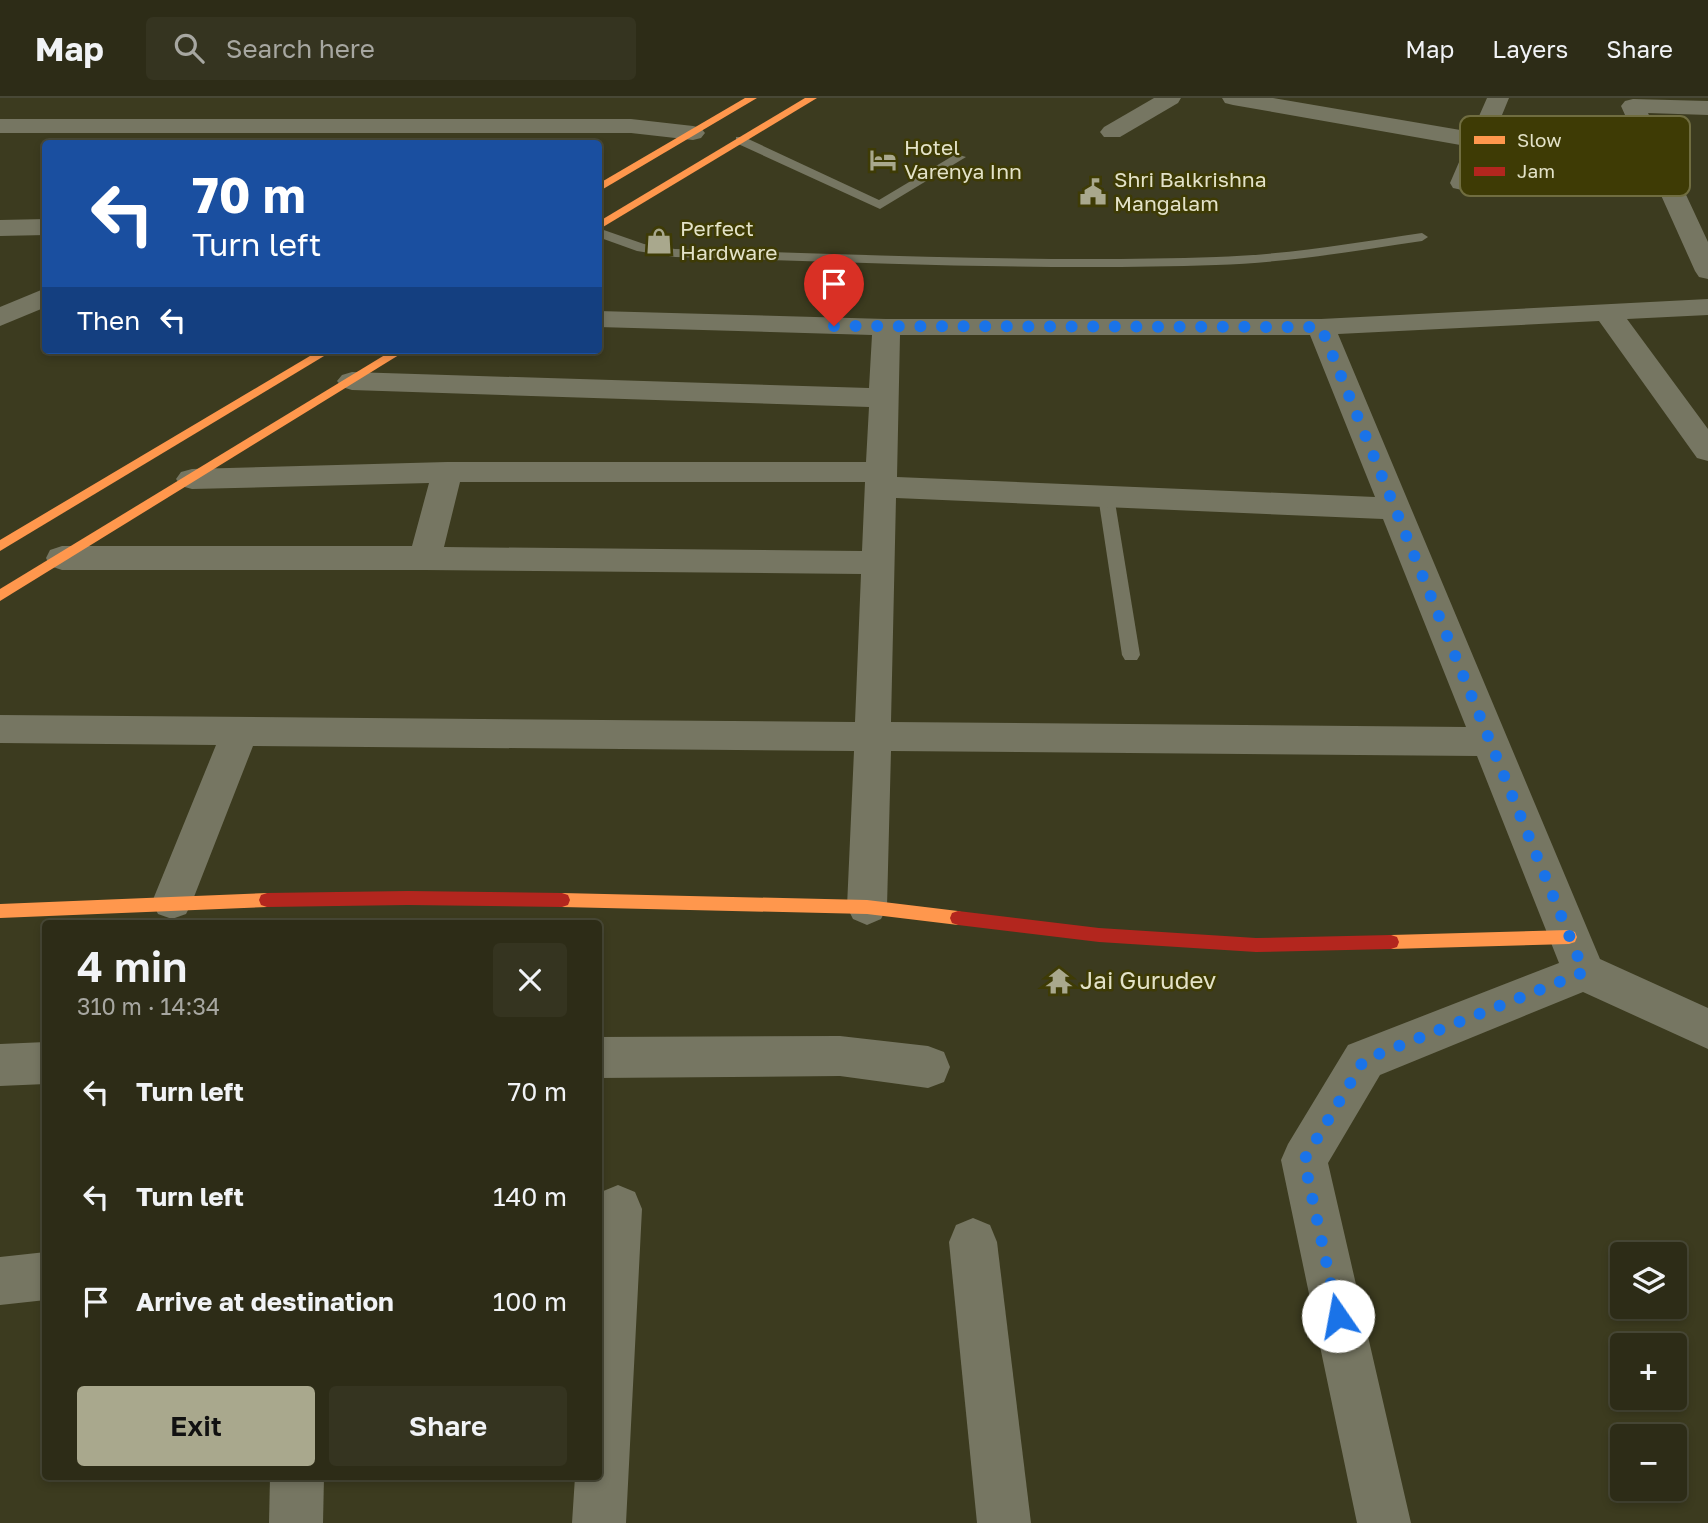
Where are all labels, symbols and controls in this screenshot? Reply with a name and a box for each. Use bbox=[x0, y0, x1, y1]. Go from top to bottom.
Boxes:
search box bbox=[146, 17, 636, 80]
text: Map bbox=[35, 29, 104, 68]
icon: search bbox=[170, 29, 208, 67]
text: Search here bbox=[226, 33, 375, 64]
text: Map bbox=[1405, 34, 1454, 63]
text: Layers bbox=[1492, 34, 1568, 63]
text: Share bbox=[1606, 34, 1673, 63]
legend bbox=[1460, 116, 1690, 196]
text: Slow bbox=[1517, 128, 1562, 151]
place label: Hotel Varenya Inn bbox=[904, 134, 1022, 184]
hotel icon: Hotel Varenya Inn bbox=[868, 145, 898, 175]
text: Jam bbox=[1517, 159, 1555, 182]
text: 70 m bbox=[192, 165, 306, 224]
place label: Shri Balkrishna Mangalam bbox=[1114, 166, 1267, 216]
icon: left bbox=[77, 168, 168, 259]
public building icon: Shri Balkrishna Mangalam bbox=[1078, 177, 1108, 207]
place label: Perfect Hardware bbox=[680, 215, 777, 265]
text: Turn left bbox=[192, 225, 321, 263]
shop icon: Perfect Hardware bbox=[644, 226, 674, 256]
pin bbox=[804, 254, 864, 326]
icon: arrive bbox=[815, 265, 853, 303]
icon: left bbox=[154, 301, 192, 339]
text: Then bbox=[77, 305, 140, 336]
text: 4 min bbox=[77, 941, 187, 991]
button: close bbox=[493, 943, 567, 1017]
place label: Jai Gurudev bbox=[1080, 965, 1216, 994]
temple icon: Jai Gurudev bbox=[1044, 966, 1074, 996]
text: 310 m · 14:34 bbox=[77, 992, 220, 1020]
icon: left bbox=[77, 1073, 115, 1111]
text: Turn left bbox=[136, 1076, 244, 1107]
text: 70 m bbox=[508, 1076, 567, 1107]
icon: left bbox=[77, 1178, 115, 1216]
text: Turn left bbox=[136, 1181, 244, 1212]
text: 140 m bbox=[493, 1181, 567, 1212]
map controls bbox=[1610, 1242, 1687, 1501]
button: layers bbox=[1610, 1242, 1687, 1319]
position arrow bbox=[1301, 1279, 1375, 1353]
icon: arrive bbox=[77, 1283, 115, 1321]
text: Arrive at destination bbox=[136, 1286, 394, 1317]
text: 100 m bbox=[493, 1286, 567, 1317]
button: + bbox=[1610, 1333, 1687, 1410]
button: Exit bbox=[77, 1386, 315, 1466]
button: Share bbox=[329, 1386, 567, 1466]
button: − bbox=[1610, 1424, 1687, 1501]

